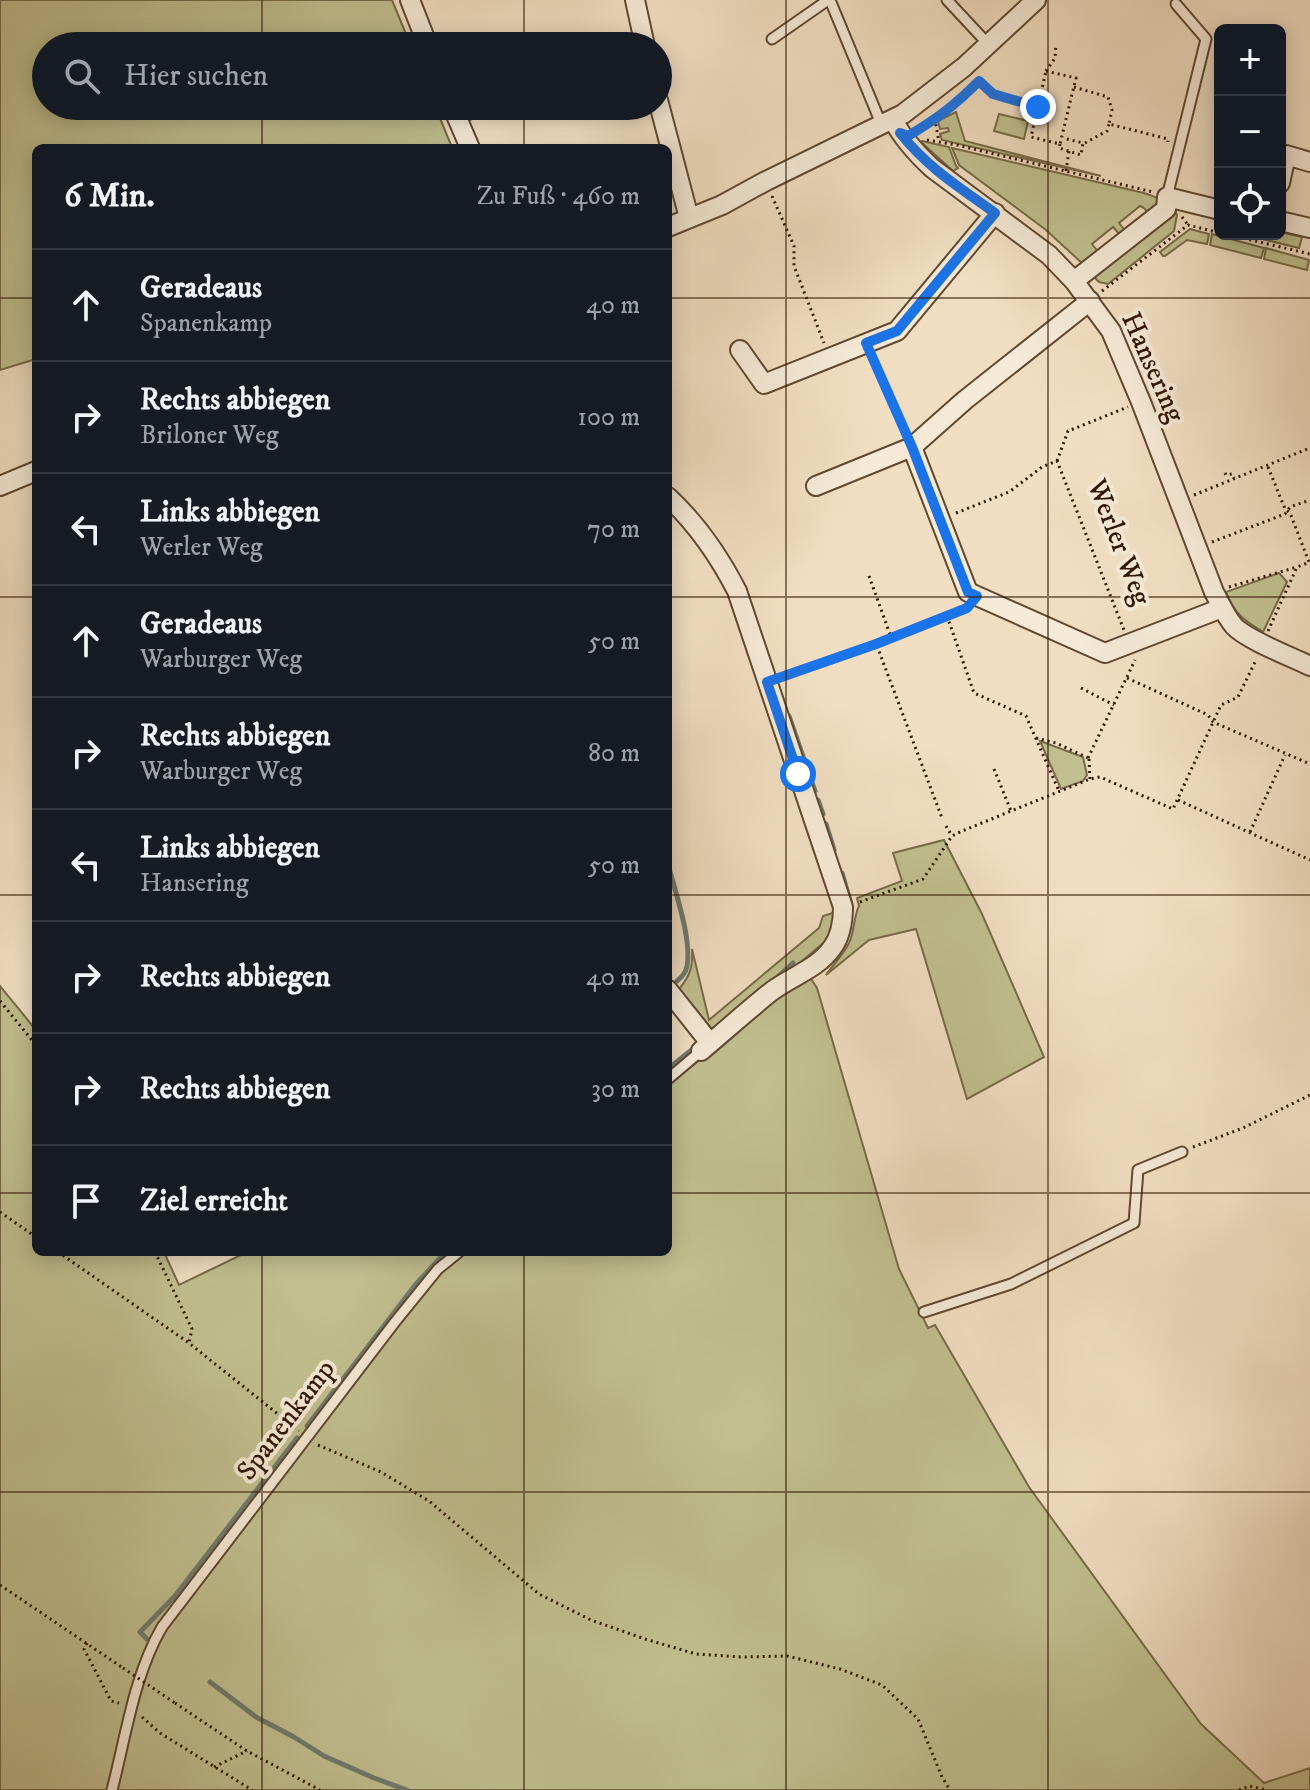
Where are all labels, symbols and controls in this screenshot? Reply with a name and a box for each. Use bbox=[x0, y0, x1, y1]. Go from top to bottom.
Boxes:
map controls bbox=[1214, 24, 1286, 240]
button: + bbox=[1214, 24, 1286, 96]
search box bbox=[32, 32, 672, 120]
icon: search bbox=[60, 54, 104, 98]
text: Hier suchen bbox=[124, 58, 268, 95]
route end bbox=[1020, 89, 1056, 125]
button: − bbox=[1214, 96, 1286, 168]
button: locate bbox=[1214, 168, 1286, 240]
text: 6 Min. bbox=[64, 175, 155, 217]
text: Zu Fuß · 460 m bbox=[477, 180, 640, 213]
text: Geradeaus bbox=[140, 270, 262, 307]
icon: ahead bbox=[64, 283, 108, 327]
text: 40 m bbox=[586, 289, 640, 322]
street label: Hansering bbox=[1113, 306, 1193, 428]
text: Spanenkamp bbox=[140, 307, 272, 340]
text: Rechts abbiegen bbox=[140, 382, 330, 419]
icon: right bbox=[64, 395, 108, 439]
text: 100 m bbox=[577, 401, 640, 434]
text: Briloner Weg bbox=[140, 419, 279, 452]
street label: Werler Weg bbox=[1079, 473, 1159, 610]
text: Links abbiegen bbox=[140, 494, 320, 531]
icon: left bbox=[64, 507, 108, 551]
text: 70 m bbox=[587, 513, 640, 546]
text: Werler Weg bbox=[140, 531, 263, 564]
text: Geradeaus bbox=[140, 606, 262, 643]
icon: ahead bbox=[64, 619, 108, 663]
text: 50 m bbox=[588, 625, 640, 658]
text: Warburger Weg bbox=[140, 643, 302, 676]
text: Rechts abbiegen bbox=[140, 718, 330, 755]
icon: right bbox=[64, 731, 108, 775]
text: 80 m bbox=[588, 737, 640, 770]
text: Warburger Weg bbox=[140, 755, 302, 788]
route start bbox=[780, 756, 816, 792]
text: Links abbiegen bbox=[140, 830, 320, 867]
icon: left bbox=[64, 843, 108, 887]
text: 50 m bbox=[588, 849, 640, 882]
text: Hansering bbox=[140, 867, 249, 900]
icon: right bbox=[64, 955, 108, 999]
text: Rechts abbiegen bbox=[140, 959, 330, 996]
text: 40 m bbox=[586, 961, 640, 994]
icon: right bbox=[64, 1067, 108, 1111]
text: Rechts abbiegen bbox=[140, 1071, 330, 1108]
text: 30 m bbox=[591, 1073, 640, 1106]
icon: arrive bbox=[64, 1179, 108, 1223]
text: Ziel erreicht bbox=[140, 1183, 288, 1220]
street label: Spanenkamp bbox=[229, 1353, 343, 1487]

